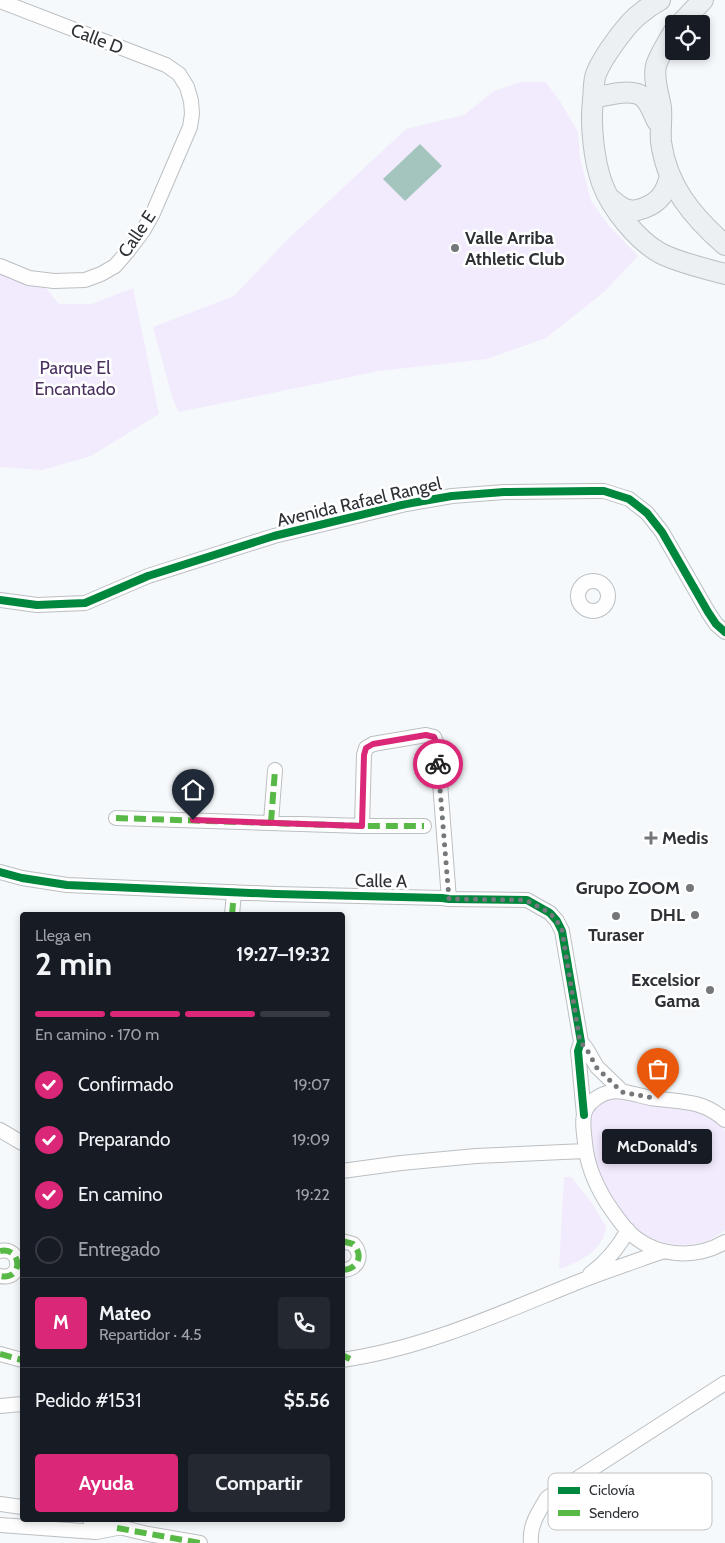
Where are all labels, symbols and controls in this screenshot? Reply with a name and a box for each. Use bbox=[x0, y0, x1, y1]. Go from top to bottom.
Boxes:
map controls bbox=[665, 15, 710, 60]
button: locate bbox=[665, 15, 710, 60]
street label: Calle D bbox=[68, 19, 126, 59]
street label: Calle E bbox=[114, 207, 160, 261]
place label: Valle Arriba Athletic Club bbox=[465, 227, 564, 270]
marker: Valle Arriba Athletic Club bbox=[449, 242, 461, 254]
park label: Parque El Encantado bbox=[34, 357, 116, 400]
street label: Avenida Rafael Rangel bbox=[275, 472, 444, 532]
courier bbox=[413, 739, 463, 789]
icon: bike bbox=[424, 750, 452, 778]
pin bbox=[172, 769, 214, 820]
icon: home bbox=[179, 776, 207, 804]
place label: Medis bbox=[662, 827, 709, 849]
marker: Medis bbox=[644, 831, 658, 845]
street label: Calle A bbox=[355, 870, 407, 892]
place label: Grupo ZOOM bbox=[576, 877, 680, 899]
marker: Grupo ZOOM bbox=[684, 882, 696, 894]
place label: DHL bbox=[650, 904, 685, 926]
marker: DHL bbox=[689, 909, 701, 921]
marker: Turaser bbox=[610, 910, 622, 922]
place label: Turaser bbox=[588, 924, 644, 946]
text: Llega en bbox=[35, 926, 91, 945]
text: 19:27–19:32 bbox=[236, 943, 330, 966]
text: 2 min bbox=[35, 944, 112, 983]
place label: Excelsior Gama bbox=[631, 969, 700, 1012]
marker: Excelsior Gama bbox=[704, 984, 716, 996]
text: En camino · 170 m bbox=[35, 1025, 159, 1044]
pin bbox=[637, 1048, 679, 1099]
icon: bag bbox=[644, 1055, 672, 1083]
icon: check bbox=[35, 1071, 63, 1099]
text: Confirmado bbox=[78, 1073, 174, 1096]
text: 19:07 bbox=[293, 1075, 330, 1094]
icon: check bbox=[35, 1126, 63, 1154]
text: Preparando bbox=[78, 1128, 171, 1151]
callout: McDonald's bbox=[603, 1129, 713, 1164]
text: 19:09 bbox=[292, 1130, 330, 1149]
text: McDonald's bbox=[617, 1137, 697, 1156]
icon: check bbox=[35, 1181, 63, 1209]
text: En camino bbox=[78, 1183, 163, 1206]
text: 19:22 bbox=[296, 1185, 330, 1204]
text: Entregado bbox=[78, 1238, 160, 1261]
button: phone bbox=[278, 1297, 330, 1349]
text: Mateo bbox=[99, 1302, 151, 1325]
text: M bbox=[53, 1311, 69, 1334]
text: Repartidor · 4.5 bbox=[99, 1325, 202, 1344]
text: Pedido #1531 bbox=[35, 1389, 142, 1412]
text: $5.56 bbox=[284, 1389, 330, 1412]
button: Ayuda bbox=[35, 1454, 178, 1512]
button: Compartir bbox=[188, 1454, 330, 1512]
legend bbox=[548, 1473, 712, 1530]
text: Ciclovía bbox=[589, 1481, 635, 1499]
text: Sendero bbox=[589, 1504, 639, 1522]

